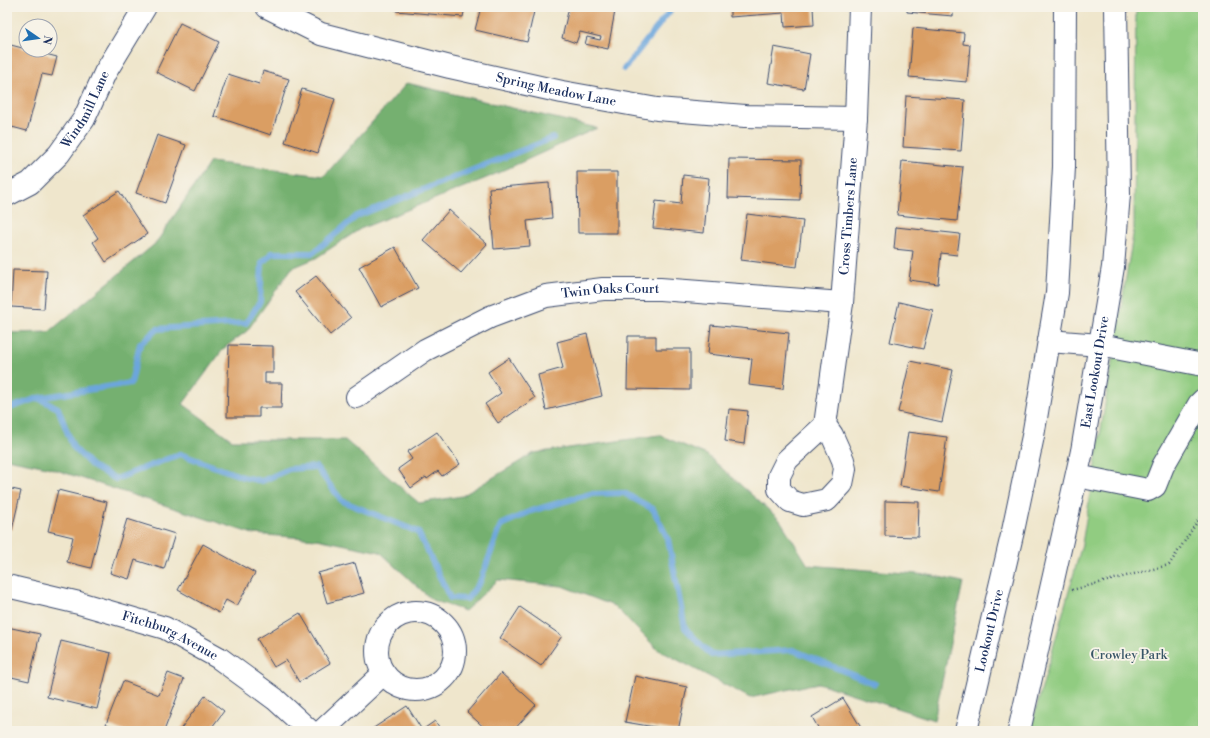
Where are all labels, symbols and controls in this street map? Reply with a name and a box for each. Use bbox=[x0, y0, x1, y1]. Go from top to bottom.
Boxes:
north arrow bbox=[18, 18, 58, 58]
text: N bbox=[39, 34, 55, 46]
street label: Windmill Lane bbox=[57, 68, 113, 152]
street label: Spring Meadow Lane bbox=[494, 69, 618, 110]
street label: Cross Timbers Lane bbox=[836, 156, 861, 276]
street label: Twin Oaks Court bbox=[560, 281, 660, 302]
street label: East Lookout Drive bbox=[1078, 314, 1113, 430]
street label: Lookout Drive bbox=[972, 587, 1007, 674]
street label: Fitchburg Avenue bbox=[120, 608, 221, 664]
park label: Crowley Park bbox=[1091, 647, 1169, 663]

